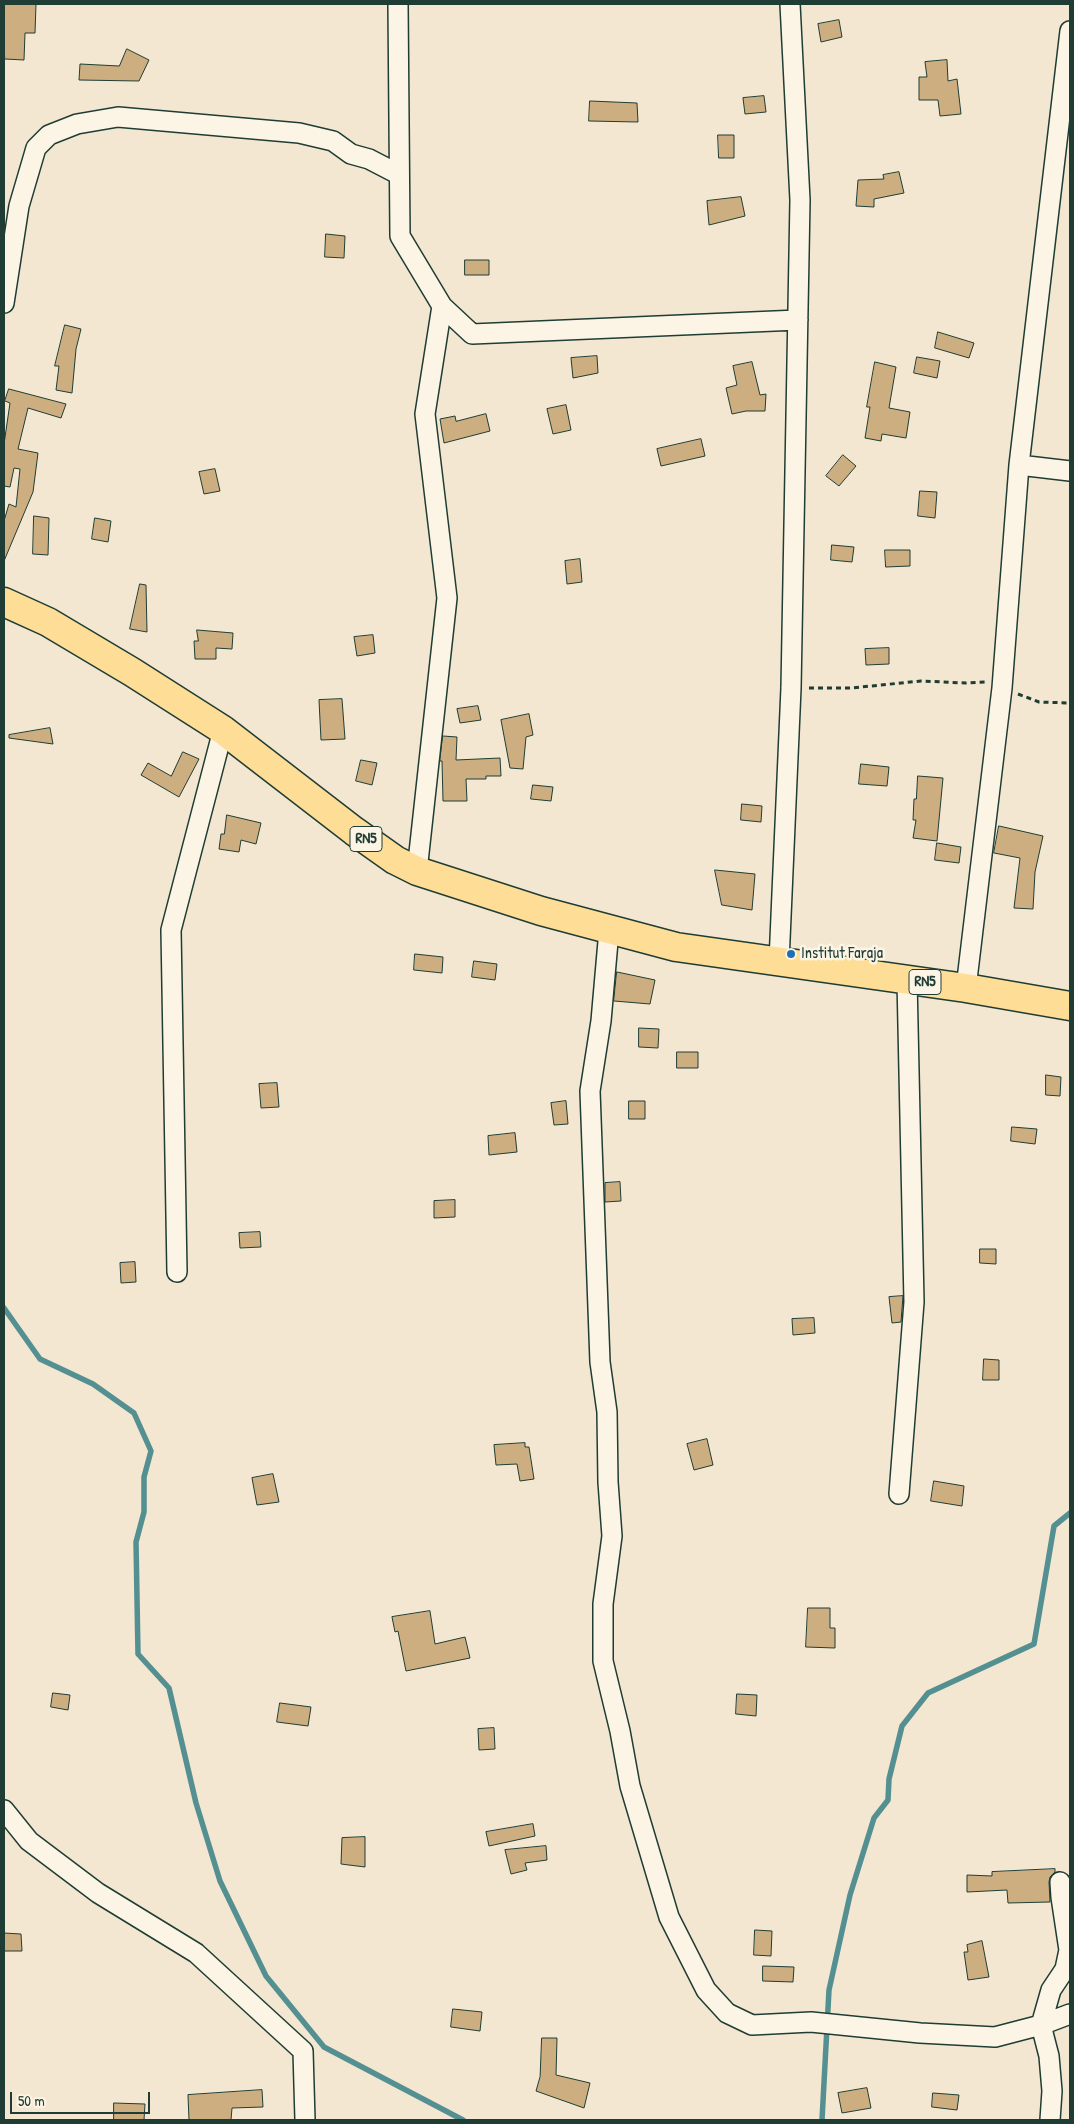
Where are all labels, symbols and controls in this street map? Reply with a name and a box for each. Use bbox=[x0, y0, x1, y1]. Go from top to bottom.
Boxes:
road number: RN5 bbox=[350, 826, 382, 852]
place label: Institut Faraja bbox=[801, 944, 883, 964]
marker: Institut Faraja bbox=[785, 948, 797, 960]
road number: RN5 bbox=[909, 970, 941, 994]
scale bar bbox=[12, 2082, 152, 2114]
text: 50 m bbox=[18, 2090, 45, 2111]

